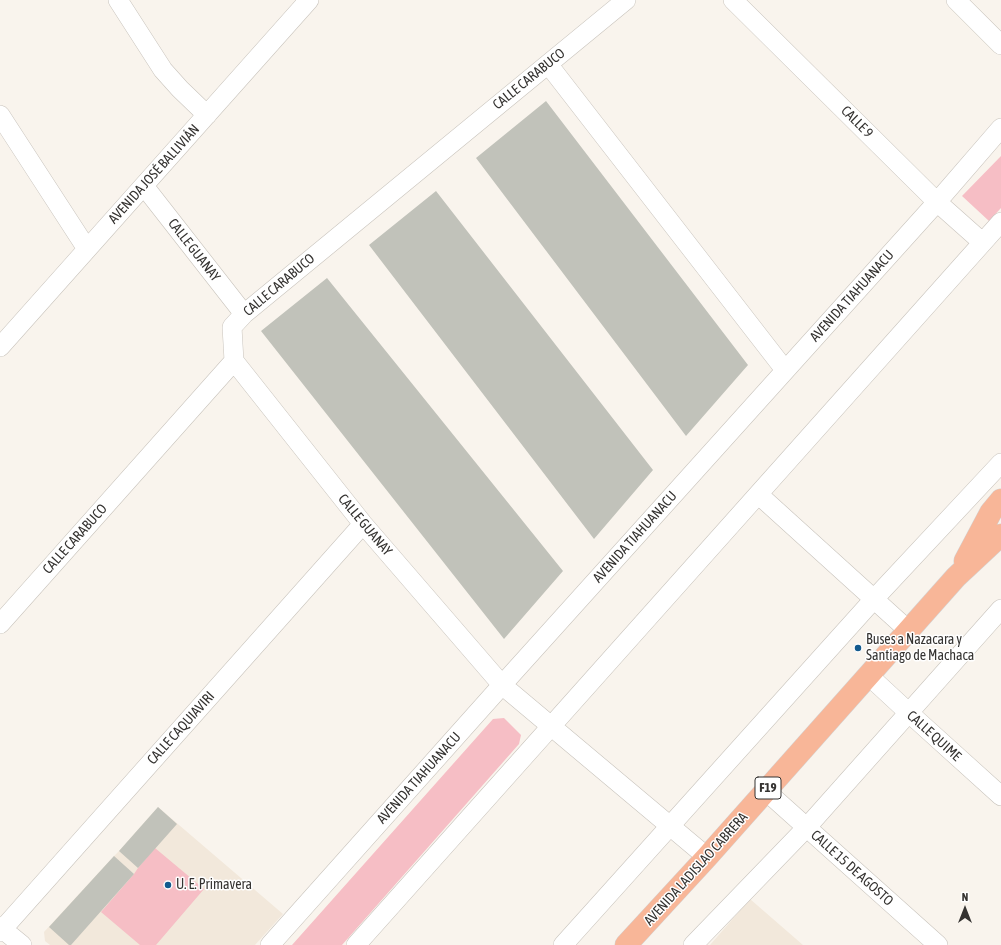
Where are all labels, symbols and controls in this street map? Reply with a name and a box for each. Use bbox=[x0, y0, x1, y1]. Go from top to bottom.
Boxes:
street label: CALLE CARABUCO bbox=[490, 45, 568, 113]
street label: CALLE 9 bbox=[837, 102, 877, 142]
street label: AVENIDA JOSÉ BALLIVIÁN bbox=[105, 121, 203, 227]
street label: CALLE GUANAY bbox=[164, 215, 224, 285]
street label: AVENIDA TIAHUANACU bbox=[806, 247, 898, 345]
street label: CALLE CARABUCO bbox=[240, 250, 318, 320]
street label: AVENIDA TIAHUANACU bbox=[589, 488, 681, 586]
street label: CALLE GUANAY bbox=[334, 491, 396, 559]
street label: CALLE CARABUCO bbox=[39, 501, 111, 577]
place label: Buses a Nazacara y Santiago de Machaca bbox=[866, 632, 974, 664]
marker: Buses a Nazacara y Santiago de Machaca bbox=[853, 643, 863, 653]
street label: CALLE CAQUIAVIRI bbox=[144, 688, 218, 768]
street label: CALLE QUIME bbox=[903, 707, 965, 765]
street label: AVENIDA TIAHUANACU bbox=[373, 729, 465, 827]
road number: F19 bbox=[755, 777, 781, 799]
street label: AVENIDA LADISLAO CABRERA bbox=[641, 809, 751, 929]
street label: CALLE 15 DE AGOSTO bbox=[807, 827, 897, 909]
place label: U. E. Primavera bbox=[176, 877, 252, 893]
marker: U. E. Primavera bbox=[163, 880, 173, 890]
north arrow bbox=[945, 889, 985, 929]
text: N bbox=[962, 891, 968, 903]

